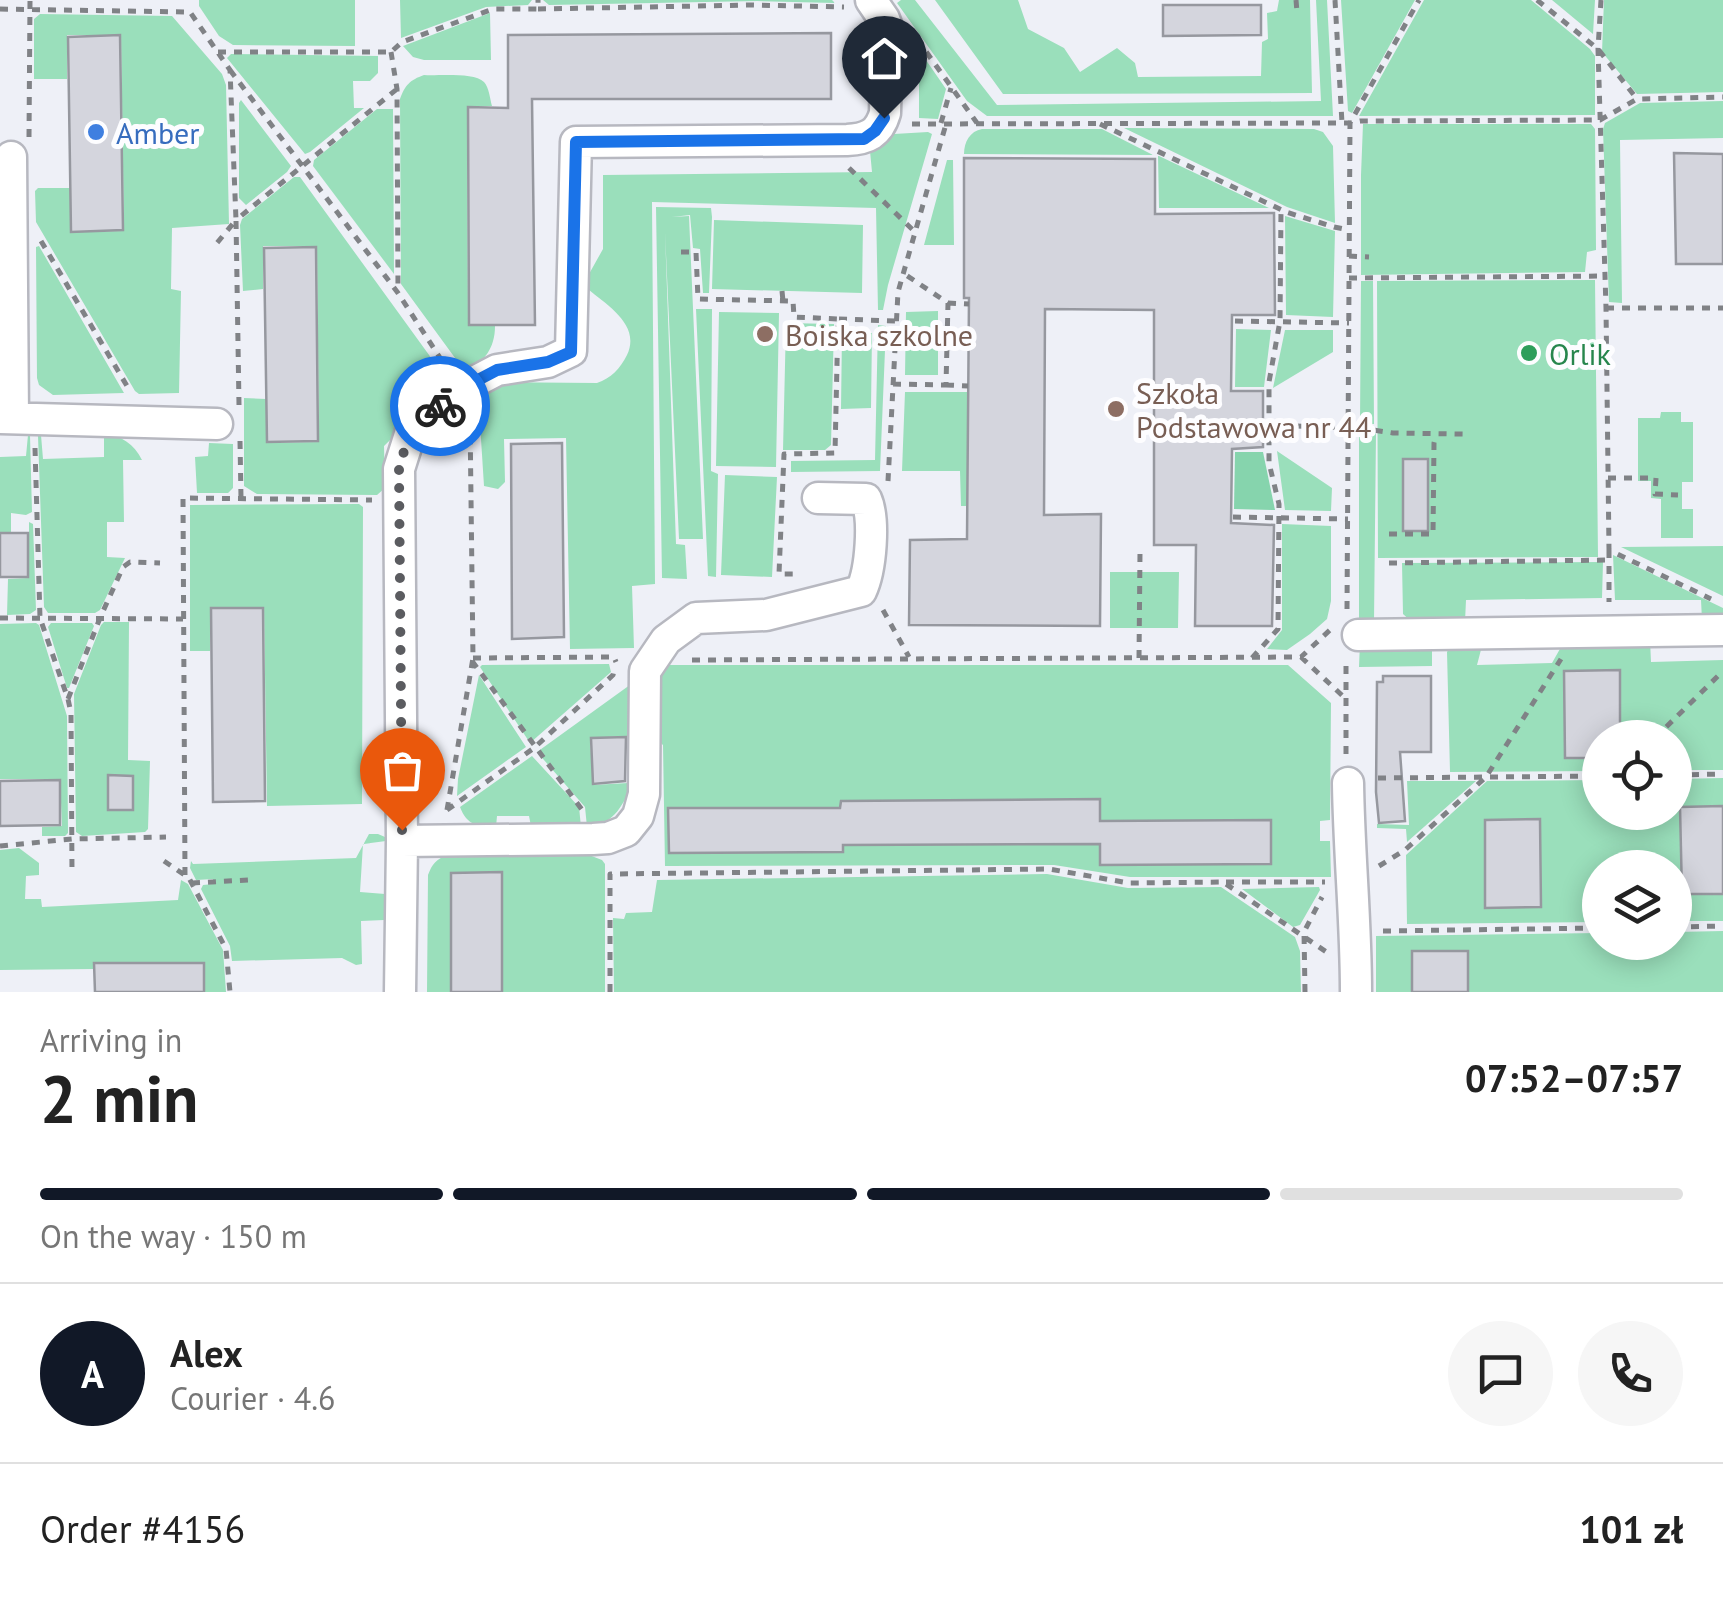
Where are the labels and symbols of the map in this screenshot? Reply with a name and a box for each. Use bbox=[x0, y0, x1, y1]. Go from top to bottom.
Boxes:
pin bbox=[842, 16, 927, 119]
place label: Amber bbox=[116, 113, 200, 152]
marker: Amber bbox=[85, 121, 107, 143]
place label: Boiska szkolne bbox=[785, 315, 973, 354]
marker: Boiska szkolne bbox=[754, 323, 776, 345]
place label: Orlik bbox=[1549, 334, 1612, 373]
marker: Orlik bbox=[1518, 342, 1540, 364]
courier bbox=[390, 356, 490, 456]
place label: Szkoła Podstawowa nr 44 bbox=[1136, 373, 1371, 446]
marker: Szkoła Podstawowa nr 44 bbox=[1105, 398, 1127, 420]
pin bbox=[360, 728, 445, 831]

